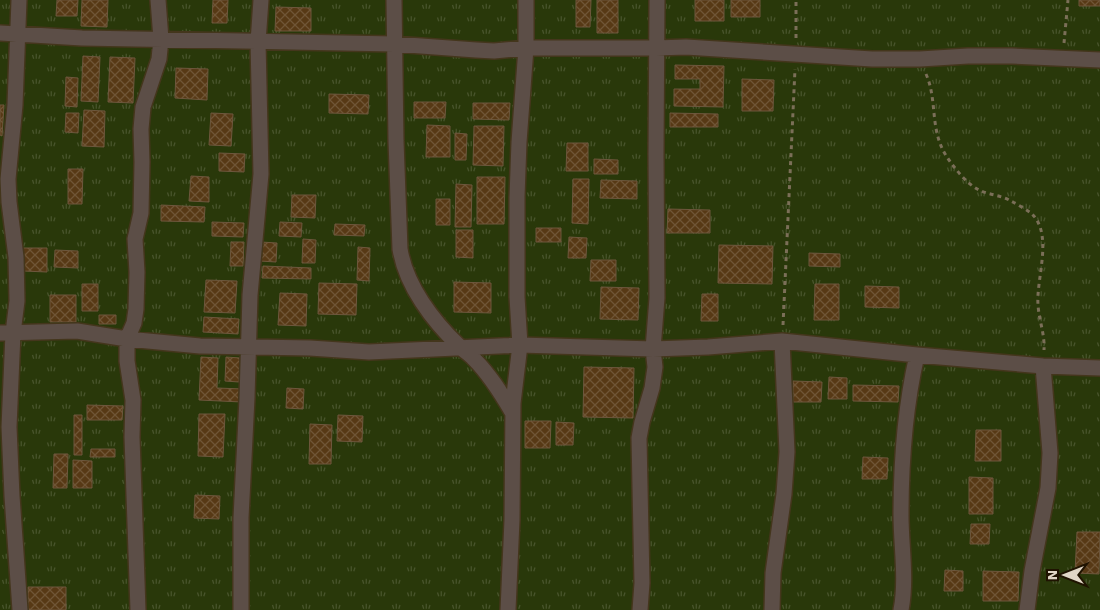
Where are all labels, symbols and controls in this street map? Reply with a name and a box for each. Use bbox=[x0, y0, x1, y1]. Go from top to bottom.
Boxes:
north arrow bbox=[1040, 550, 1090, 600]
text: N bbox=[1044, 570, 1060, 580]

